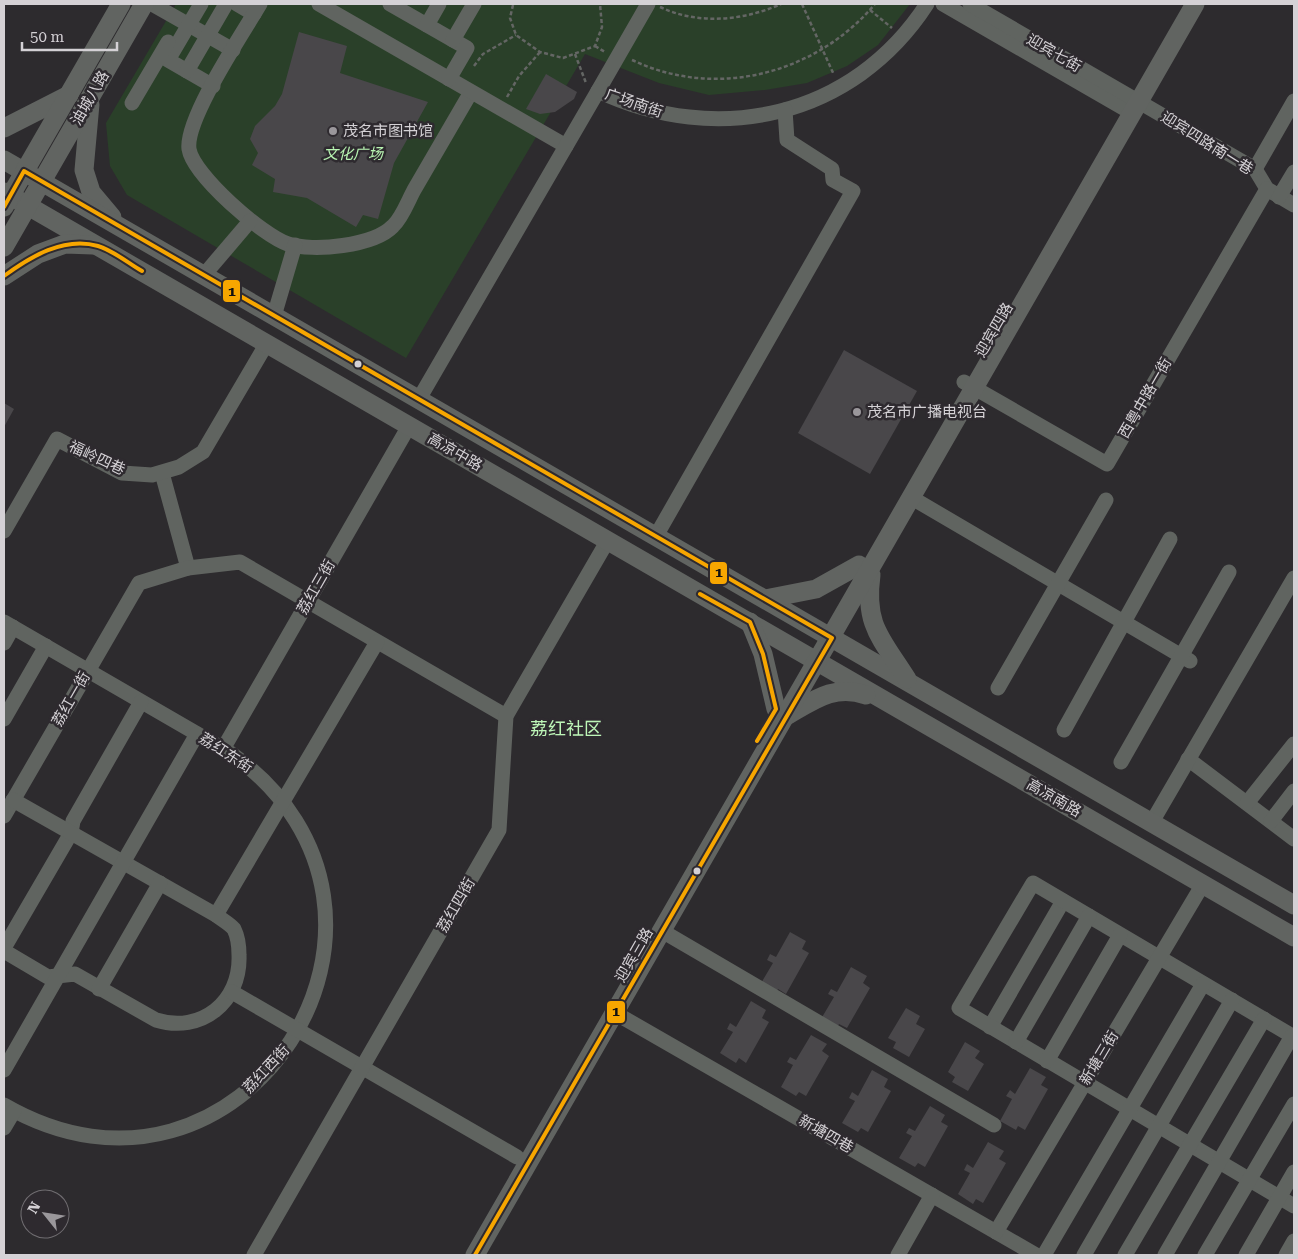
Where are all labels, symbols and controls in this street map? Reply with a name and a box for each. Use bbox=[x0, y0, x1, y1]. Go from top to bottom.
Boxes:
scale bar bbox=[22, 20, 118, 52]
text: 50 m bbox=[30, 28, 65, 46]
street label: 迎宾七街 bbox=[1024, 30, 1084, 76]
street label: 油城八路 bbox=[67, 68, 113, 128]
street label: 广场南街 bbox=[603, 85, 665, 121]
street label: 迎宾四路南一巷 bbox=[1158, 108, 1256, 178]
place label: 茂名市图书馆 bbox=[343, 122, 433, 140]
marker: 茂名市图书馆 bbox=[327, 125, 339, 137]
park label: 文化广场 bbox=[323, 145, 385, 163]
line badge: 1 bbox=[222, 279, 241, 303]
text: 1 bbox=[228, 283, 236, 299]
street label: 迎宾四路 bbox=[971, 300, 1017, 360]
street label: 西粤中路一街 bbox=[1115, 355, 1175, 441]
unlabelled marker bbox=[353, 359, 363, 369]
place label: 茂名市广播电视台 bbox=[867, 403, 987, 421]
marker: 茂名市广播电视台 bbox=[851, 406, 863, 418]
street label: 高凉中路 bbox=[425, 429, 485, 475]
street label: 福岭四巷 bbox=[66, 437, 128, 479]
street label: 荔红三街 bbox=[293, 557, 339, 617]
line badge: 1 bbox=[709, 561, 728, 585]
text: 1 bbox=[715, 564, 723, 580]
street label: 荔红一街 bbox=[48, 669, 94, 729]
district label: 荔红社区 bbox=[530, 718, 602, 739]
street label: 荔红东街 bbox=[196, 729, 256, 777]
street label: 高凉南路 bbox=[1024, 775, 1084, 821]
unlabelled marker bbox=[692, 866, 702, 876]
street label: 荔红四街 bbox=[433, 875, 479, 935]
street label: 迎宾三路 bbox=[611, 925, 657, 985]
line badge: 1 bbox=[606, 1000, 626, 1024]
text: 1 bbox=[612, 1003, 620, 1019]
street label: 新塘三街 bbox=[1076, 1028, 1122, 1088]
street label: 荔红西街 bbox=[239, 1041, 293, 1097]
street label: 新塘四巷 bbox=[796, 1111, 856, 1157]
north arrow bbox=[20, 1189, 70, 1239]
text: N bbox=[24, 1199, 43, 1216]

